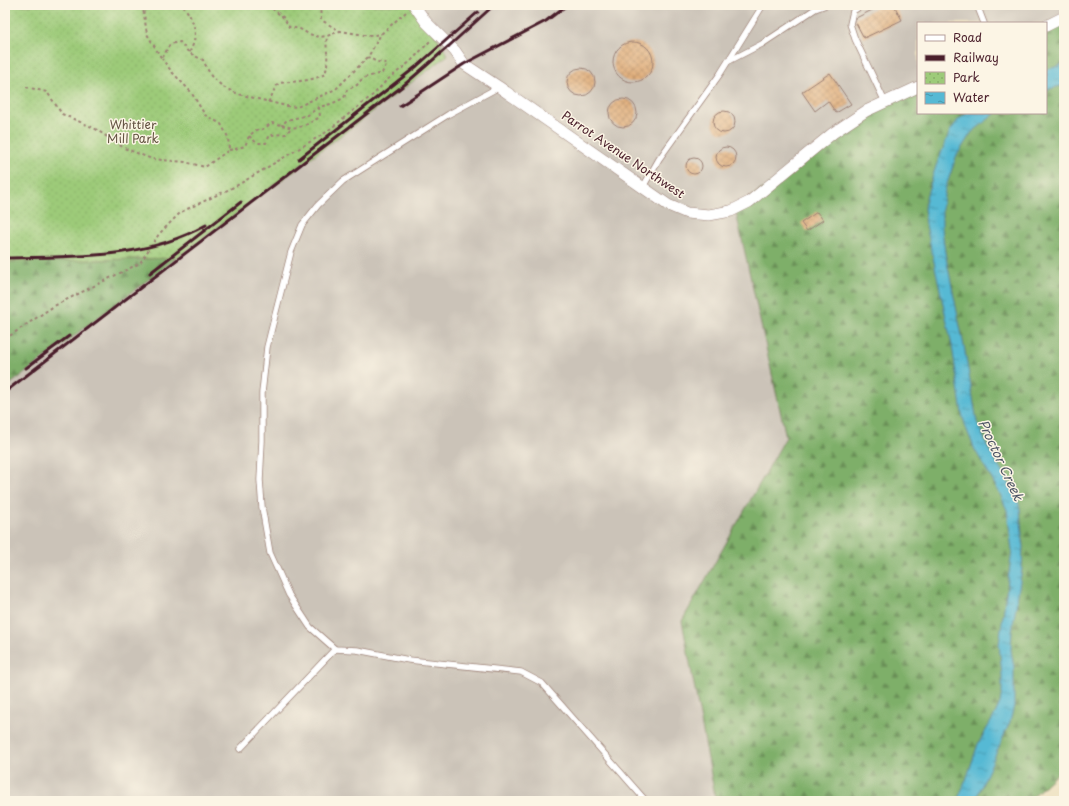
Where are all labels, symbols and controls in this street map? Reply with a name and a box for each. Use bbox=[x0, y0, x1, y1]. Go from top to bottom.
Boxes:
legend bbox=[917, 22, 1047, 114]
text: Road bbox=[953, 28, 982, 46]
text: Railway bbox=[953, 48, 999, 66]
text: Park bbox=[953, 68, 980, 86]
text: Water bbox=[953, 88, 990, 106]
street label: Parrot Avenue Northwest bbox=[558, 106, 689, 202]
park label: Whittier Mill Park bbox=[107, 115, 159, 147]
water label: Proctor Creek bbox=[974, 416, 1029, 505]

